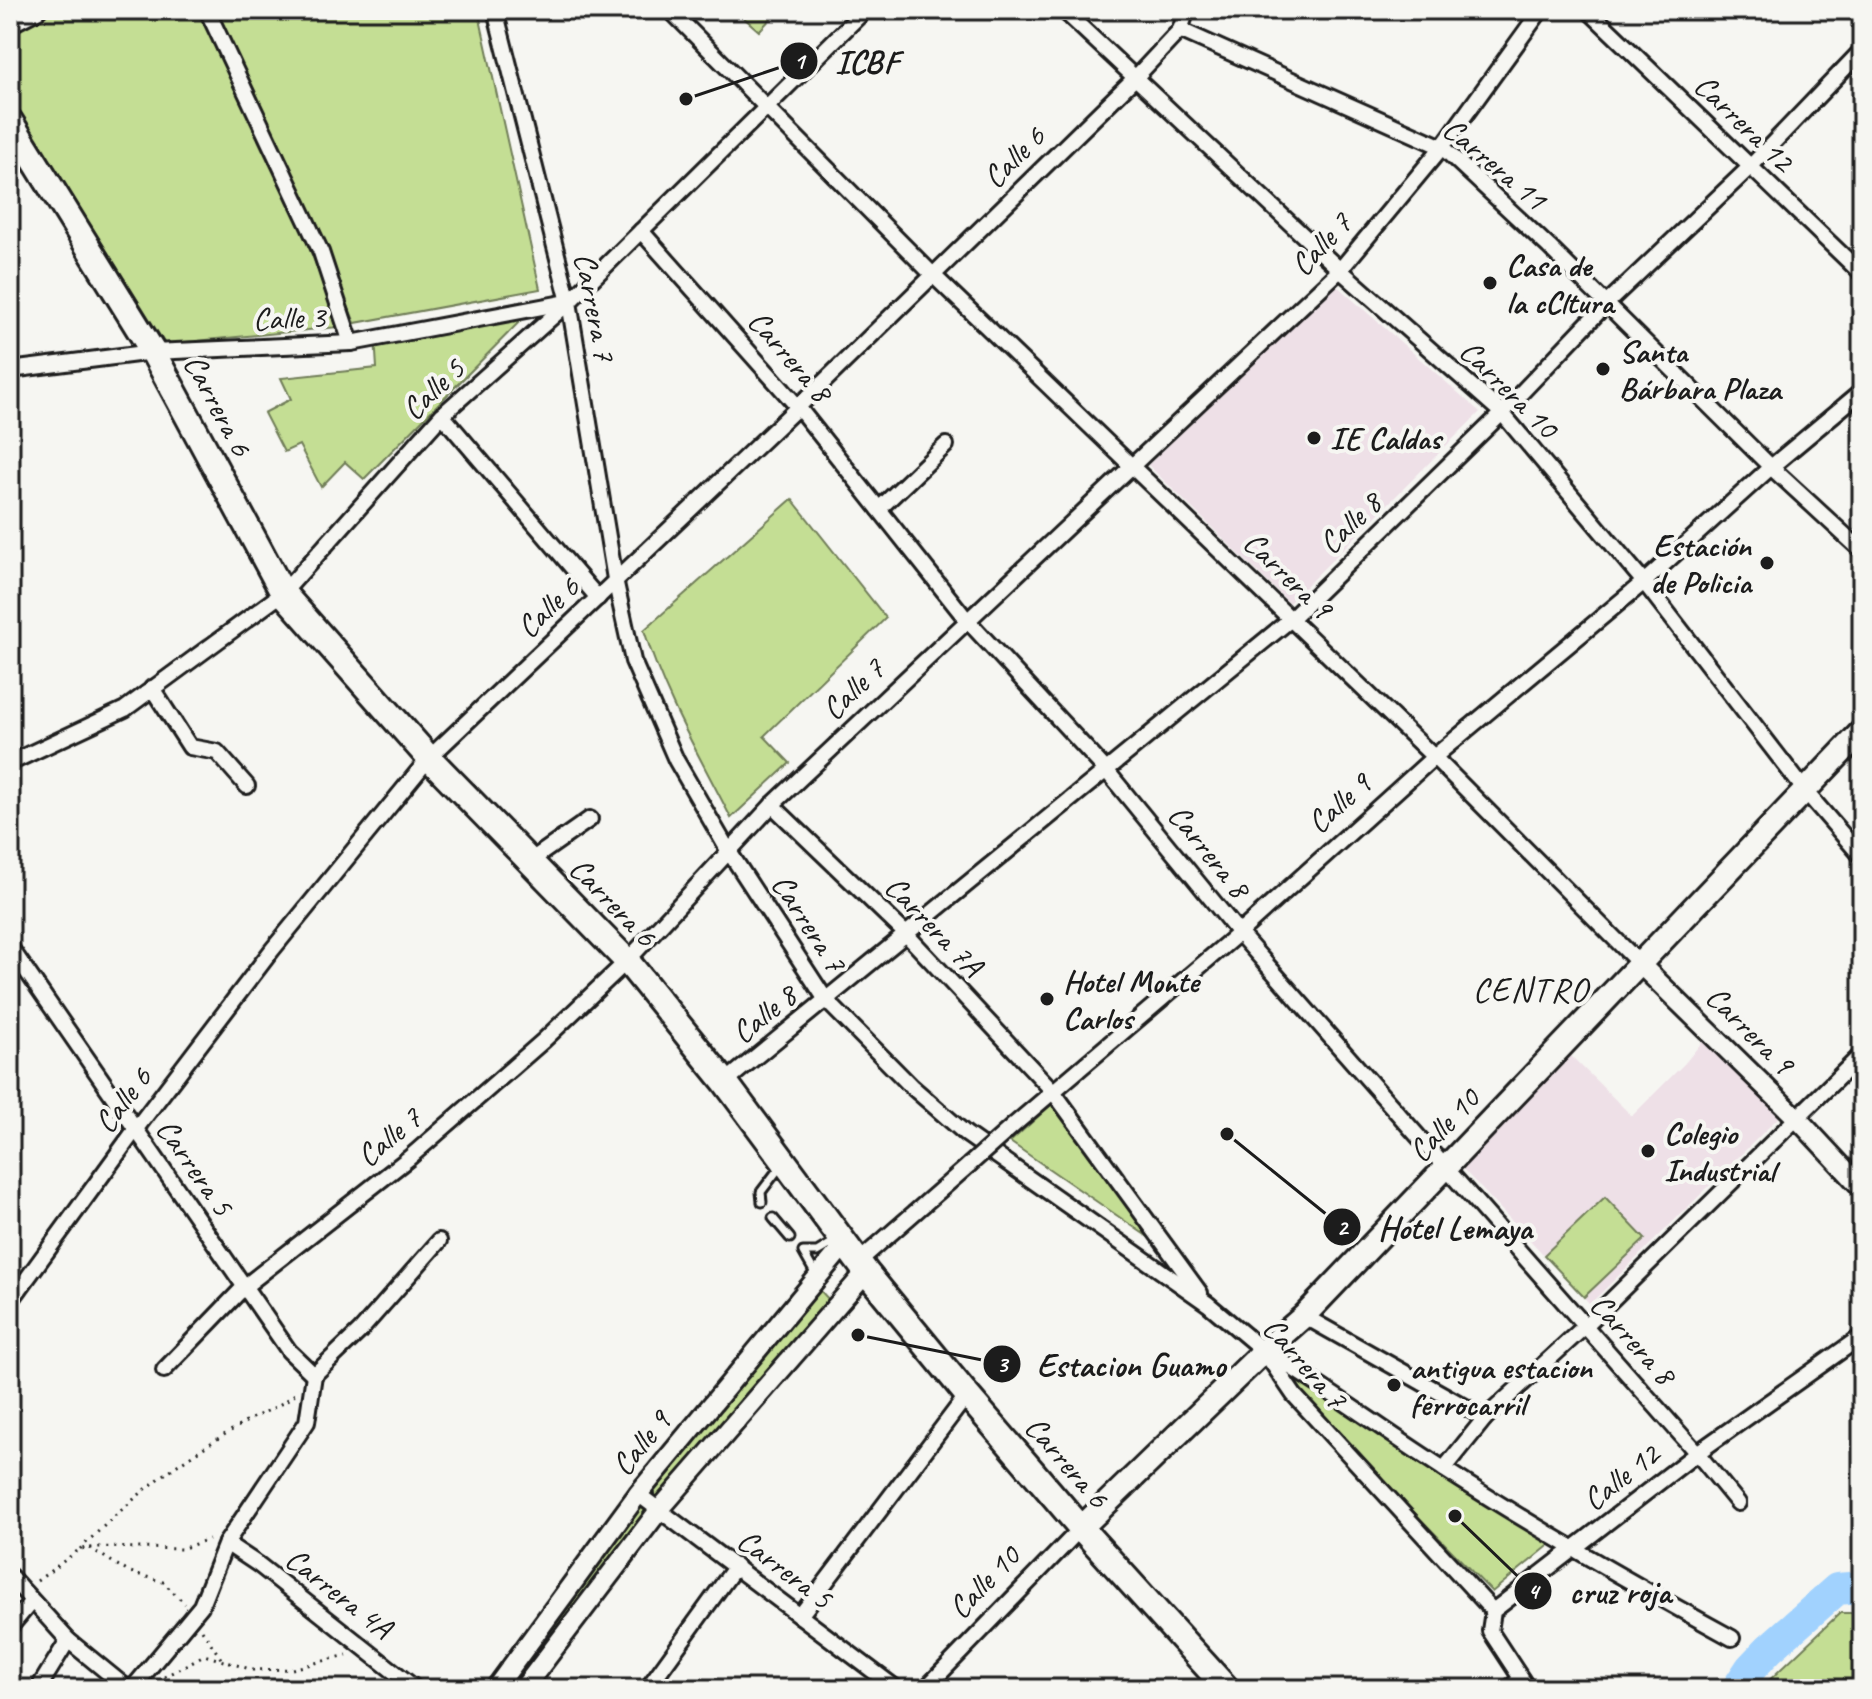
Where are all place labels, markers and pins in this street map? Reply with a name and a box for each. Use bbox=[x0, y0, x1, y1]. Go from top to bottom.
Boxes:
callout: ICBF bbox=[779, 32, 915, 90]
place label: Casa de la cCltura bbox=[1506, 245, 1616, 323]
marker: Casa de la cCltura bbox=[1481, 274, 1499, 292]
place label: Santa Bárbara Plaza bbox=[1619, 331, 1784, 409]
marker: Santa Bárbara Plaza bbox=[1594, 360, 1612, 378]
place label: IE Caldas bbox=[1330, 418, 1444, 459]
marker: IE Caldas bbox=[1305, 429, 1323, 447]
place label: Estación de Policia bbox=[1651, 525, 1754, 603]
marker: Estación de Policia bbox=[1758, 554, 1776, 572]
place label: Hotel Monte Carlos bbox=[1063, 961, 1202, 1039]
marker: Hotel Monte Carlos bbox=[1038, 990, 1056, 1008]
place label: Colegio Industrial bbox=[1664, 1113, 1781, 1191]
marker: Colegio Industrial bbox=[1639, 1142, 1657, 1160]
callout: Hotel Lemaya bbox=[1322, 1198, 1547, 1256]
callout: Estacion Guamo bbox=[982, 1335, 1241, 1393]
place label: antigua estacion ferrocarril bbox=[1410, 1347, 1593, 1425]
marker: antigua estacion ferrocarril bbox=[1385, 1376, 1403, 1394]
callout: cruz roja bbox=[1513, 1562, 1687, 1620]

